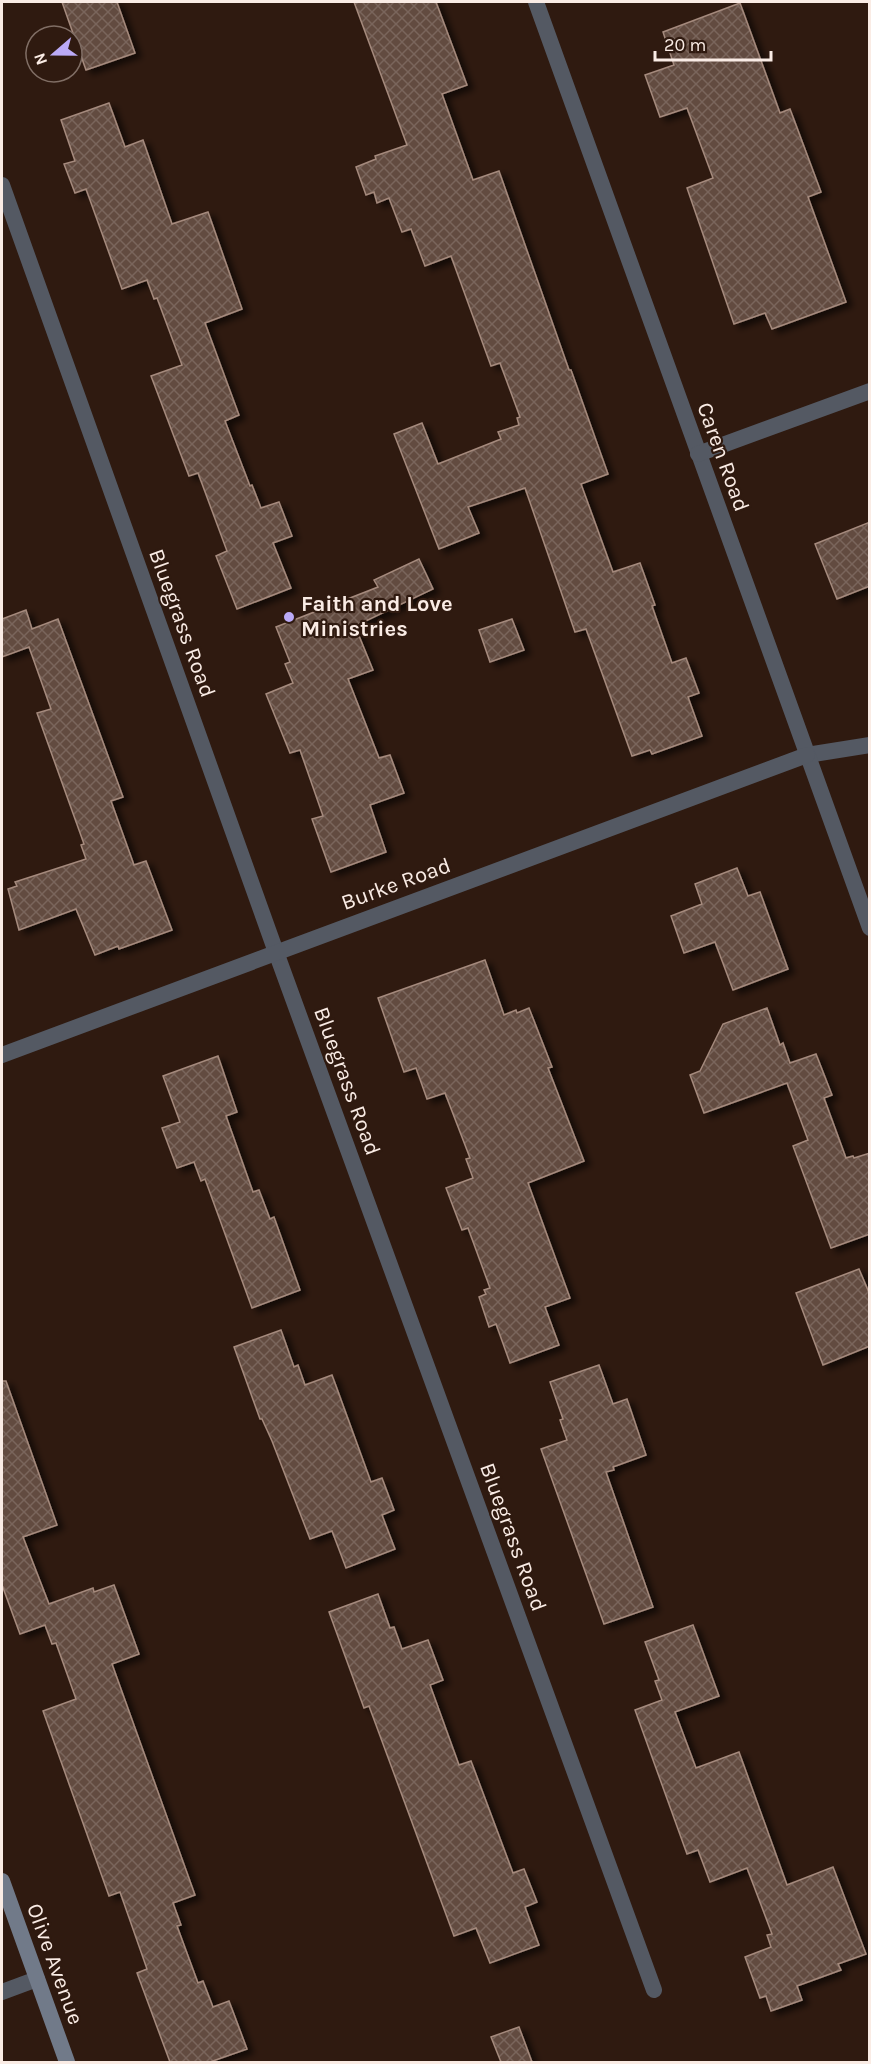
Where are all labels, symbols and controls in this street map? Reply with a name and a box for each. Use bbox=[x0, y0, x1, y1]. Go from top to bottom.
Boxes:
north arrow bbox=[24, 24, 84, 84]
scale bar bbox=[655, 24, 770, 62]
text: 20 m bbox=[664, 34, 706, 56]
text: N bbox=[29, 50, 51, 68]
street label: Caren Road bbox=[691, 399, 755, 515]
street label: Bluegrass Road bbox=[143, 545, 221, 701]
place label: Faith and Love Ministries bbox=[301, 591, 453, 642]
marker: Faith and Love Ministries bbox=[282, 610, 296, 624]
street label: Burke Road bbox=[338, 852, 454, 916]
street label: Bluegrass Road bbox=[308, 1003, 386, 1159]
street label: Bluegrass Road bbox=[474, 1459, 552, 1615]
street label: Olive Avenue bbox=[21, 1900, 89, 2028]

